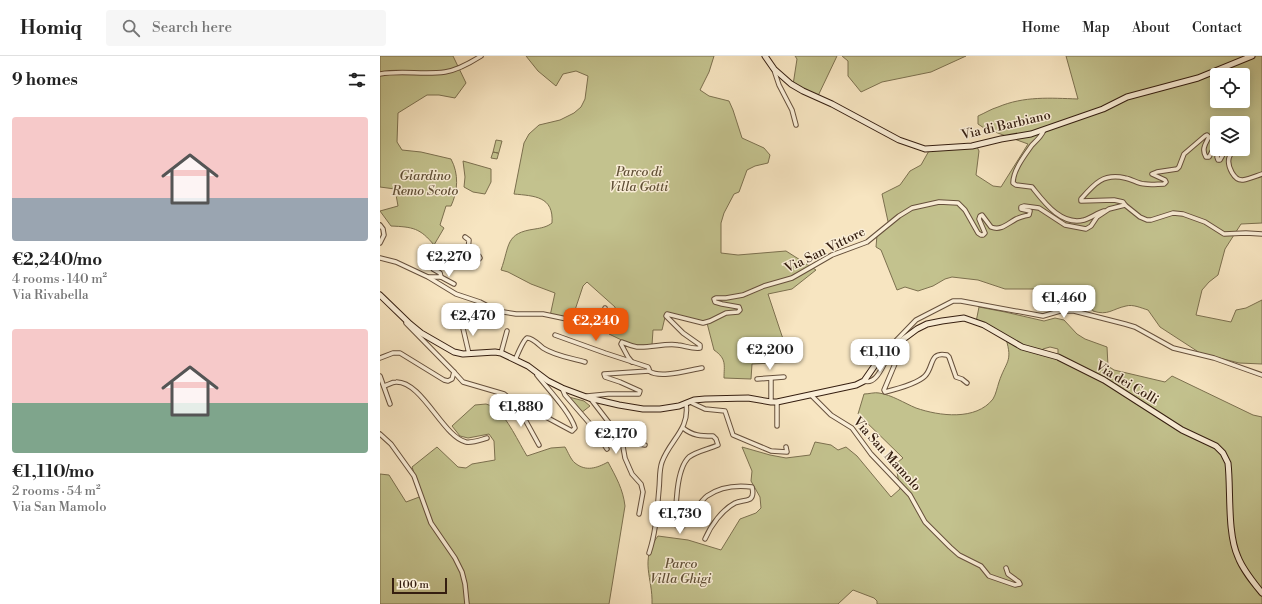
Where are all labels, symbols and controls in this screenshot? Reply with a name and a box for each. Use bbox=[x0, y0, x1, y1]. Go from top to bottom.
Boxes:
search box bbox=[106, 10, 386, 46]
text: Homiq bbox=[20, 16, 82, 40]
icon: search bbox=[120, 17, 142, 39]
text: Search here bbox=[152, 18, 232, 37]
text: Home bbox=[1022, 19, 1060, 37]
text: Map bbox=[1082, 19, 1110, 37]
text: About bbox=[1132, 19, 1170, 37]
text: Contact bbox=[1192, 19, 1242, 37]
map controls bbox=[1210, 68, 1250, 156]
button: locate bbox=[1210, 68, 1250, 108]
text: 9 homes bbox=[12, 69, 78, 91]
icon: filters bbox=[346, 69, 368, 91]
street label: Via di Barbiano bbox=[959, 107, 1052, 143]
button: layers bbox=[1210, 116, 1250, 156]
icon: home bbox=[154, 143, 226, 215]
park label: Parco di Villa Gotti bbox=[610, 164, 669, 195]
park label: Giardino Remo Scoto bbox=[391, 168, 458, 199]
street label: Via San Vittore bbox=[781, 223, 868, 277]
pin: €2,270 bbox=[416, 244, 482, 278]
text: €2,240/mo bbox=[12, 249, 102, 271]
text: €2,270 bbox=[426, 249, 472, 265]
text: 4 rooms · 140 m² bbox=[12, 271, 107, 287]
pin: €1,460 bbox=[1031, 285, 1097, 319]
text: Via Rivabella bbox=[12, 287, 89, 303]
text: €1,460 bbox=[1041, 290, 1087, 306]
pin: €2,470 bbox=[440, 303, 506, 337]
text: €2,470 bbox=[450, 308, 496, 324]
pin: €2,240 bbox=[563, 308, 629, 342]
text: €2,240 bbox=[573, 313, 619, 329]
pin: €2,200 bbox=[737, 337, 803, 371]
pin: €1,110 bbox=[847, 339, 913, 373]
text: €2,200 bbox=[746, 342, 794, 358]
text: €1,110 bbox=[860, 344, 900, 360]
icon: home bbox=[154, 355, 226, 427]
street label: Via dei Colli bbox=[1091, 357, 1162, 408]
pin: €1,880 bbox=[488, 394, 554, 428]
text: €1,880 bbox=[499, 399, 543, 415]
street label: Via San Mamolo bbox=[849, 413, 925, 494]
pin: €2,170 bbox=[583, 421, 649, 455]
text: €2,170 bbox=[595, 426, 637, 442]
text: €1,110/mo bbox=[12, 461, 94, 483]
text: 2 rooms · 54 m² bbox=[12, 483, 101, 499]
text: Via San Mamolo bbox=[12, 499, 106, 515]
pin: €1,730 bbox=[647, 501, 713, 535]
text: €1,730 bbox=[658, 506, 702, 522]
park label: Parco Villa Ghigi bbox=[650, 556, 713, 587]
scale bar bbox=[392, 576, 447, 595]
text: 100 m bbox=[398, 578, 429, 592]

